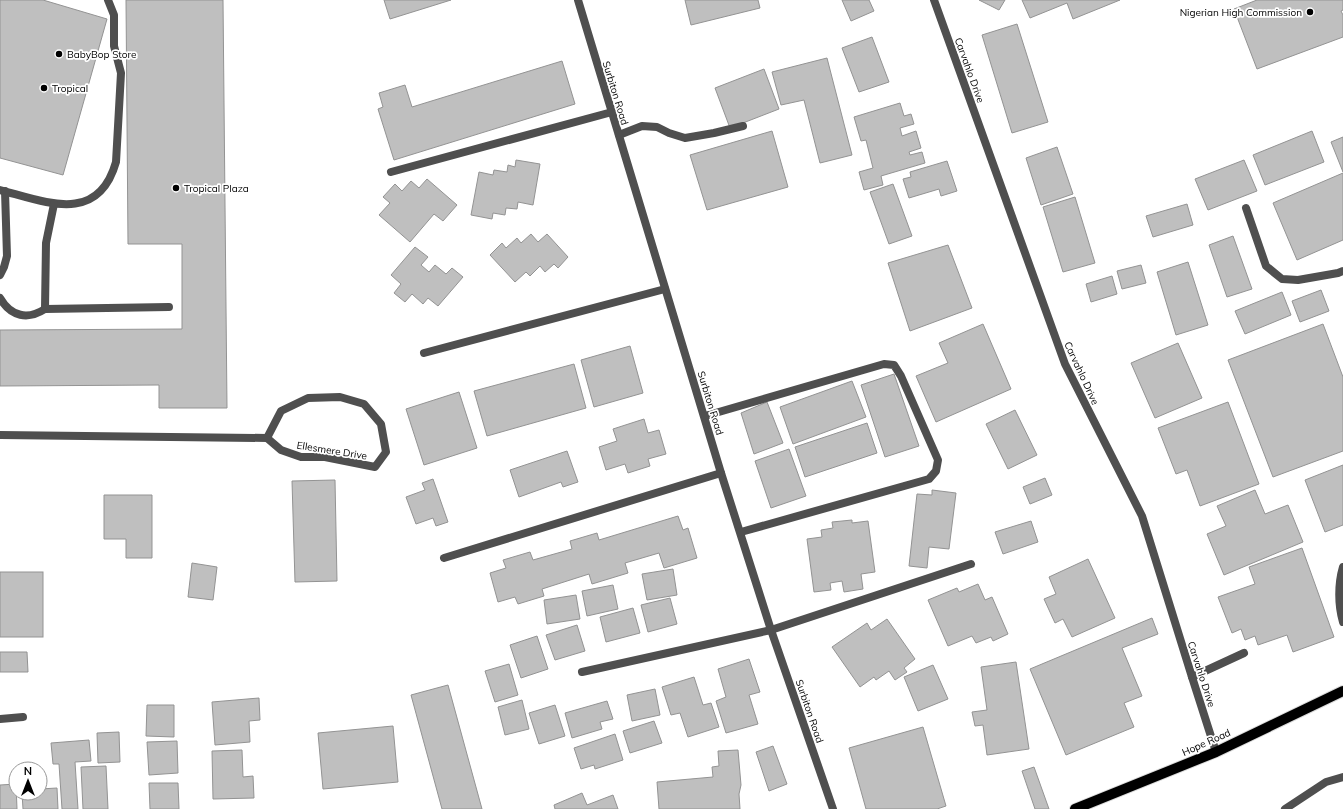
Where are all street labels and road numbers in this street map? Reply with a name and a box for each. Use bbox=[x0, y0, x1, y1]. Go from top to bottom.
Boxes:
street label: Carvahlo Drive bbox=[952, 36, 987, 105]
street label: Surbiton Road bbox=[600, 60, 631, 127]
street label: Carvahlo Drive bbox=[1061, 339, 1102, 407]
street label: Surbiton Road bbox=[695, 370, 726, 437]
street label: Ellesmere Drive bbox=[296, 439, 368, 462]
street label: Carvahlo Drive bbox=[1185, 640, 1218, 709]
street label: Surbiton Road bbox=[793, 678, 826, 745]
street label: Hope Road bbox=[1180, 726, 1233, 759]

